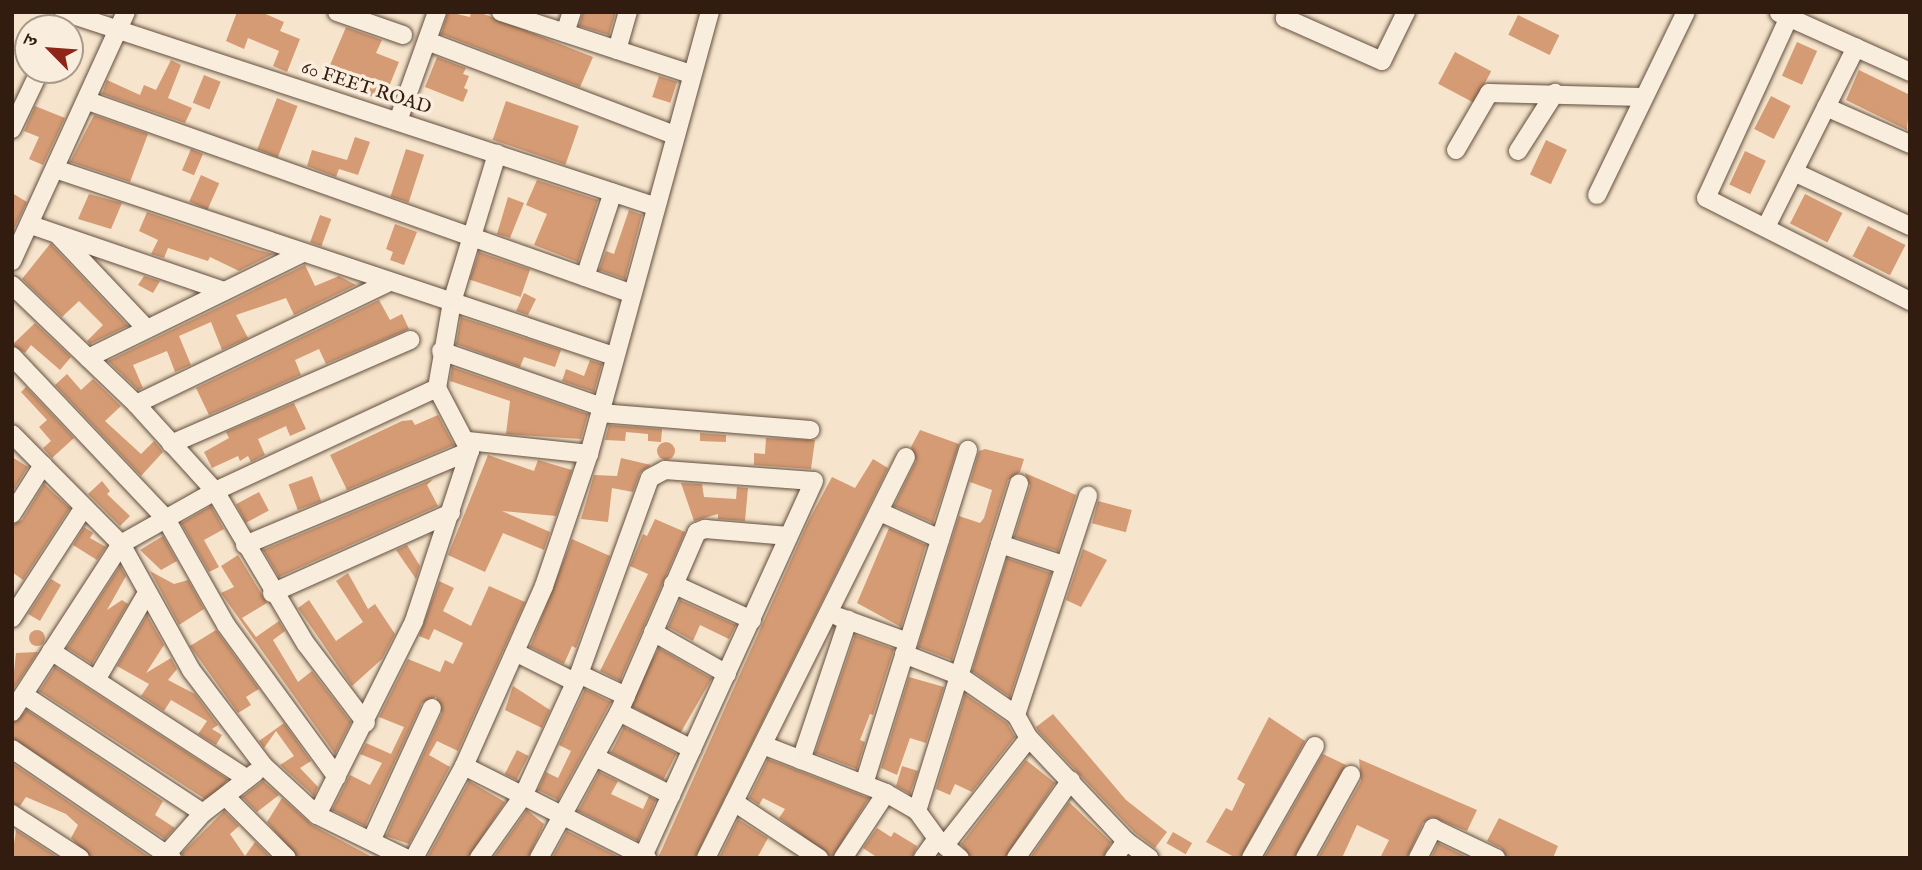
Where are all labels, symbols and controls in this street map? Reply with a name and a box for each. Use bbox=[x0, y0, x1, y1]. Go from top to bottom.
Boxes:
north arrow bbox=[14, 14, 84, 84]
text: उ bbox=[19, 32, 45, 50]
street label: 60 FEET ROAD bbox=[298, 57, 434, 121]

